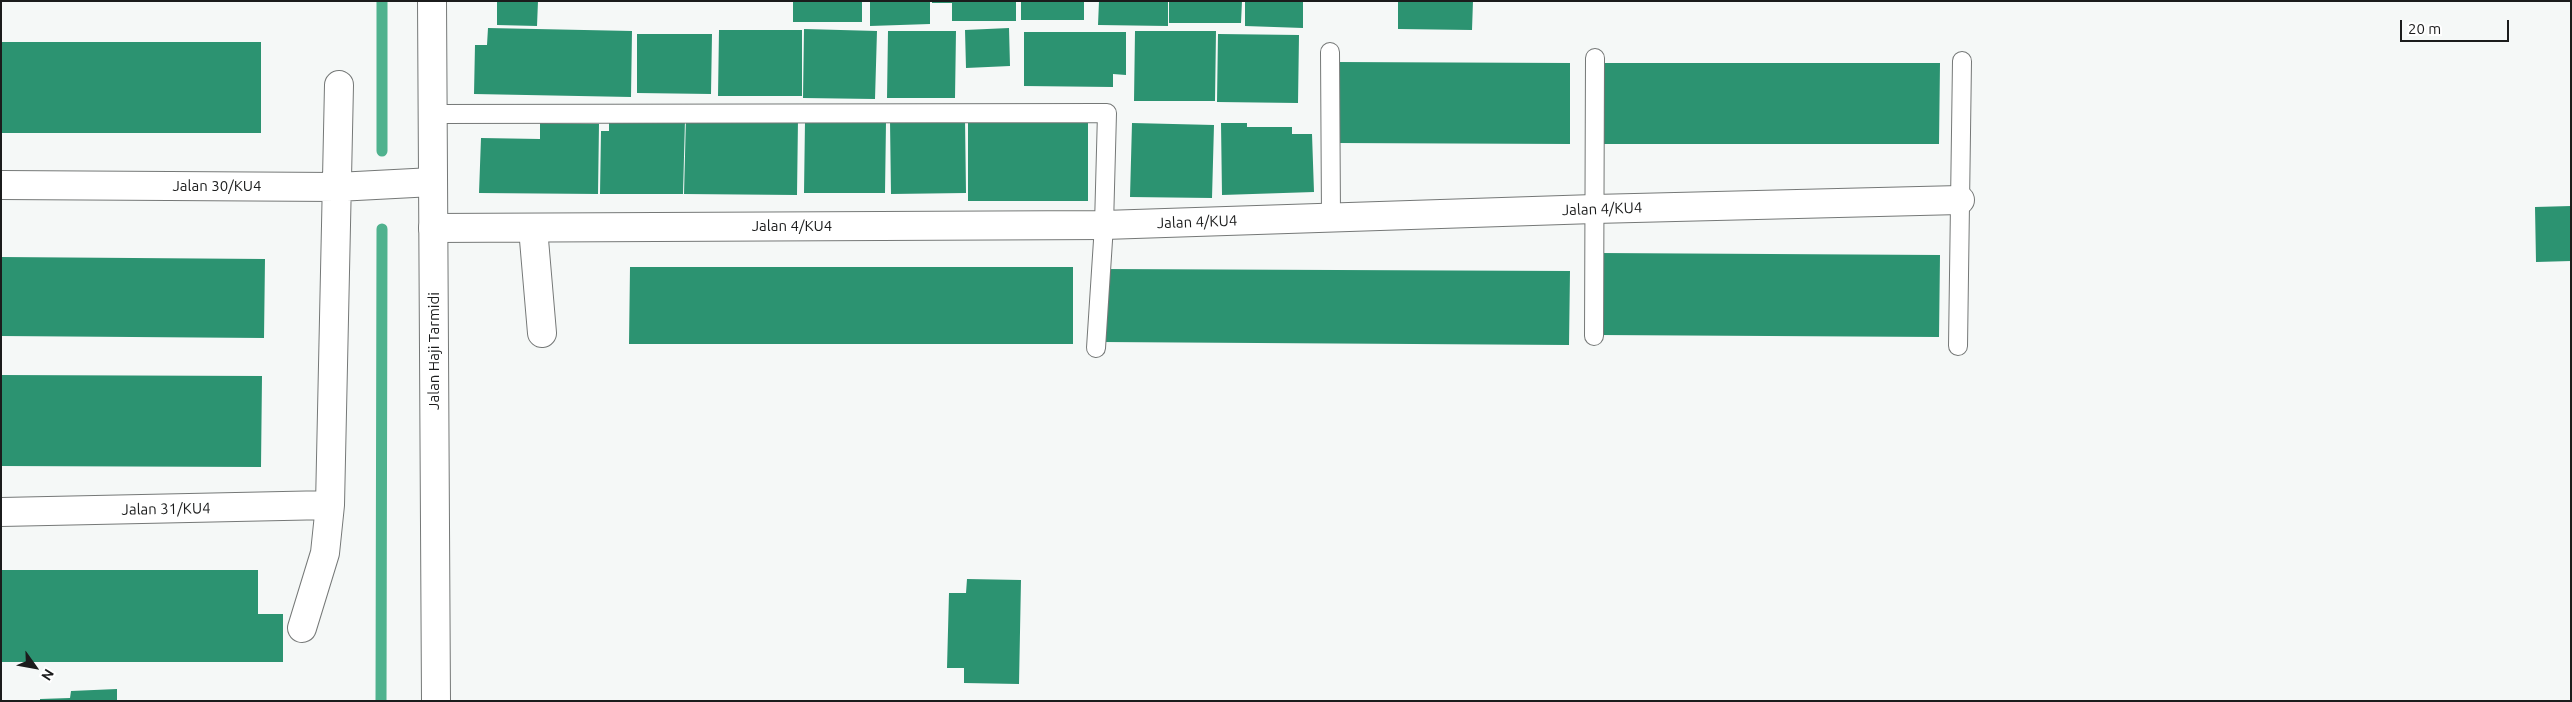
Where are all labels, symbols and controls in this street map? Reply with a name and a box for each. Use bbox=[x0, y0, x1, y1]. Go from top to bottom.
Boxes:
scale bar bbox=[2402, 10, 2511, 42]
text: 20 m bbox=[2408, 20, 2441, 37]
street label: Jalan 30/KU4 bbox=[172, 177, 262, 195]
street label: Jalan 4/KU4 bbox=[1561, 199, 1643, 219]
street label: Jalan 4/KU4 bbox=[1156, 212, 1238, 232]
street label: Jalan 4/KU4 bbox=[752, 217, 832, 235]
street label: Jalan Haji Tarmidi bbox=[425, 292, 443, 410]
street label: Jalan 31/KU4 bbox=[121, 499, 211, 519]
north arrow bbox=[10, 642, 60, 692]
text: N bbox=[38, 666, 57, 684]

